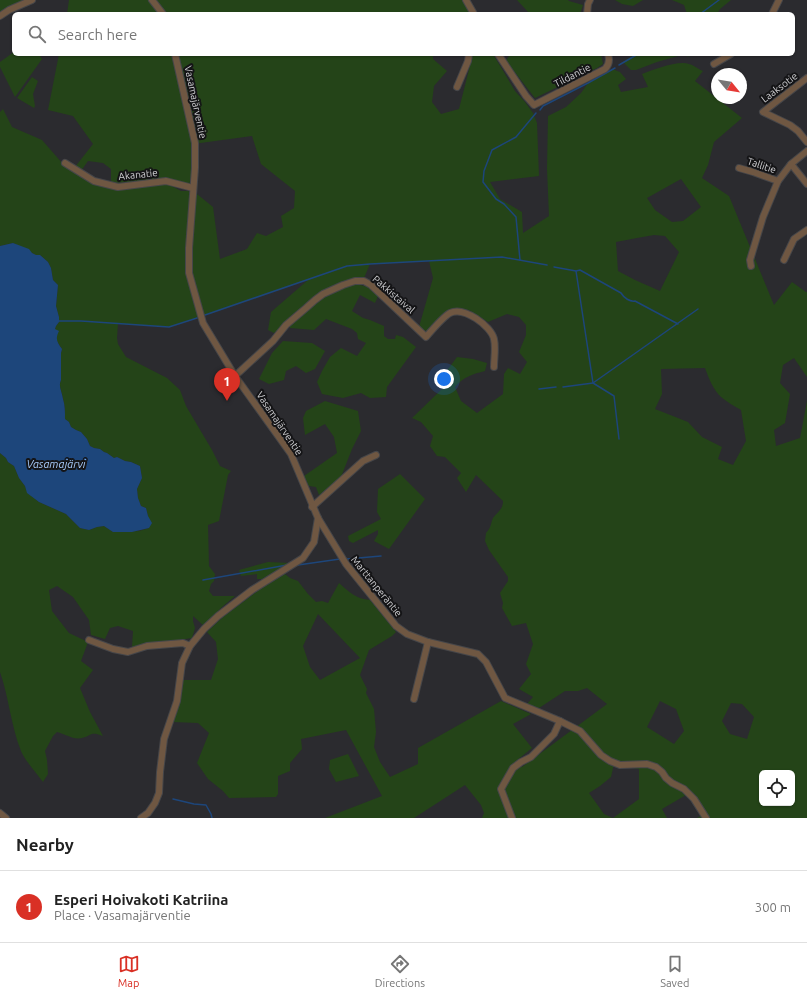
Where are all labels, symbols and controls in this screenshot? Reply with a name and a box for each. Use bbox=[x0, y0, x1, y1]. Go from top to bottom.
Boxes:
search box bbox=[12, 12, 795, 56]
icon: search bbox=[26, 23, 48, 45]
text: Search here bbox=[58, 26, 137, 43]
street label: Tildantie bbox=[552, 62, 592, 89]
street label: Vasamajärventie bbox=[182, 65, 209, 140]
north arrow bbox=[711, 68, 747, 104]
street label: Laaksotie bbox=[759, 70, 800, 105]
street label: Tallitie bbox=[746, 155, 778, 176]
street label: Akanatie bbox=[118, 167, 158, 182]
street label: Pakkistaival bbox=[370, 273, 417, 316]
pin: 1 bbox=[214, 368, 240, 401]
your location bbox=[434, 369, 454, 389]
street label: Vasamajärventie bbox=[254, 389, 305, 457]
water label: Vasamajärvi bbox=[27, 458, 87, 470]
street label: Marttanperäntie bbox=[349, 554, 404, 619]
map controls bbox=[759, 770, 795, 806]
button: locate bbox=[759, 770, 795, 806]
text: Nearby bbox=[16, 835, 74, 854]
text: Esperi Hoivakoti Katriina bbox=[54, 891, 229, 908]
text: 1 bbox=[25, 900, 33, 914]
text: 300 m bbox=[755, 900, 791, 914]
text: Place · Vasamajärventie bbox=[54, 908, 191, 922]
tab: Map bbox=[118, 953, 140, 989]
tab: Directions bbox=[375, 953, 425, 989]
tab: Saved bbox=[660, 953, 689, 989]

